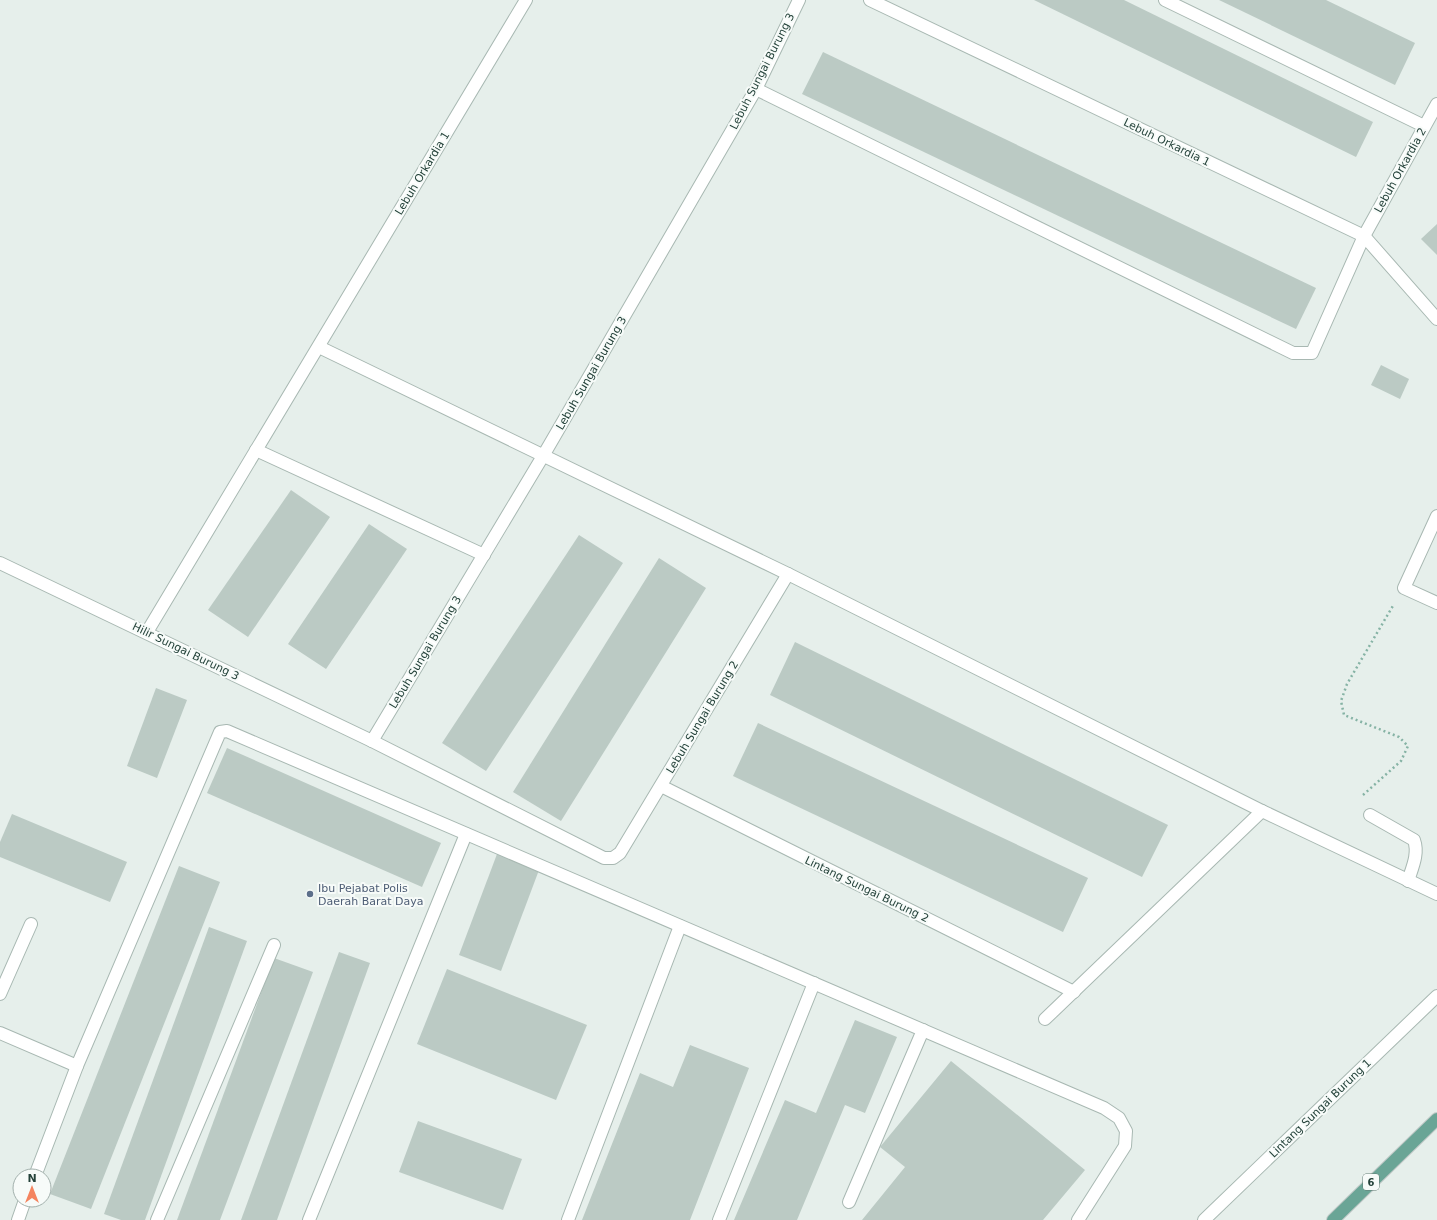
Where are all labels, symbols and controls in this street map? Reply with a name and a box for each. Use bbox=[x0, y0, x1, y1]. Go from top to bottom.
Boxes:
street label: Lebuh Sungai Burung 3 bbox=[727, 11, 797, 132]
street label: Lebuh Orkardia 1 bbox=[1121, 116, 1212, 169]
street label: Lebuh Orkardia 2 bbox=[1372, 126, 1429, 215]
street label: Lebuh Orkardia 1 bbox=[392, 129, 452, 217]
street label: Lebuh Sungai Burung 3 bbox=[554, 314, 629, 432]
street label: Lebuh Sungai Burung 3 bbox=[387, 594, 464, 711]
street label: Hilir Sungai Burung 3 bbox=[130, 620, 241, 683]
street label: Lebuh Sungai Burung 2 bbox=[664, 659, 741, 776]
street label: Lintang Sungai Burung 2 bbox=[803, 854, 931, 925]
place label: Ibu Pejabat Polis Daerah Barat Daya bbox=[318, 882, 424, 908]
marker: Ibu Pejabat Polis Daerah Barat Daya bbox=[305, 889, 315, 899]
street label: Lintang Sungai Burung 1 bbox=[1267, 1056, 1374, 1160]
north arrow bbox=[12, 1168, 52, 1208]
text: N bbox=[27, 1172, 37, 1185]
road number: 6 bbox=[1363, 1174, 1379, 1190]

